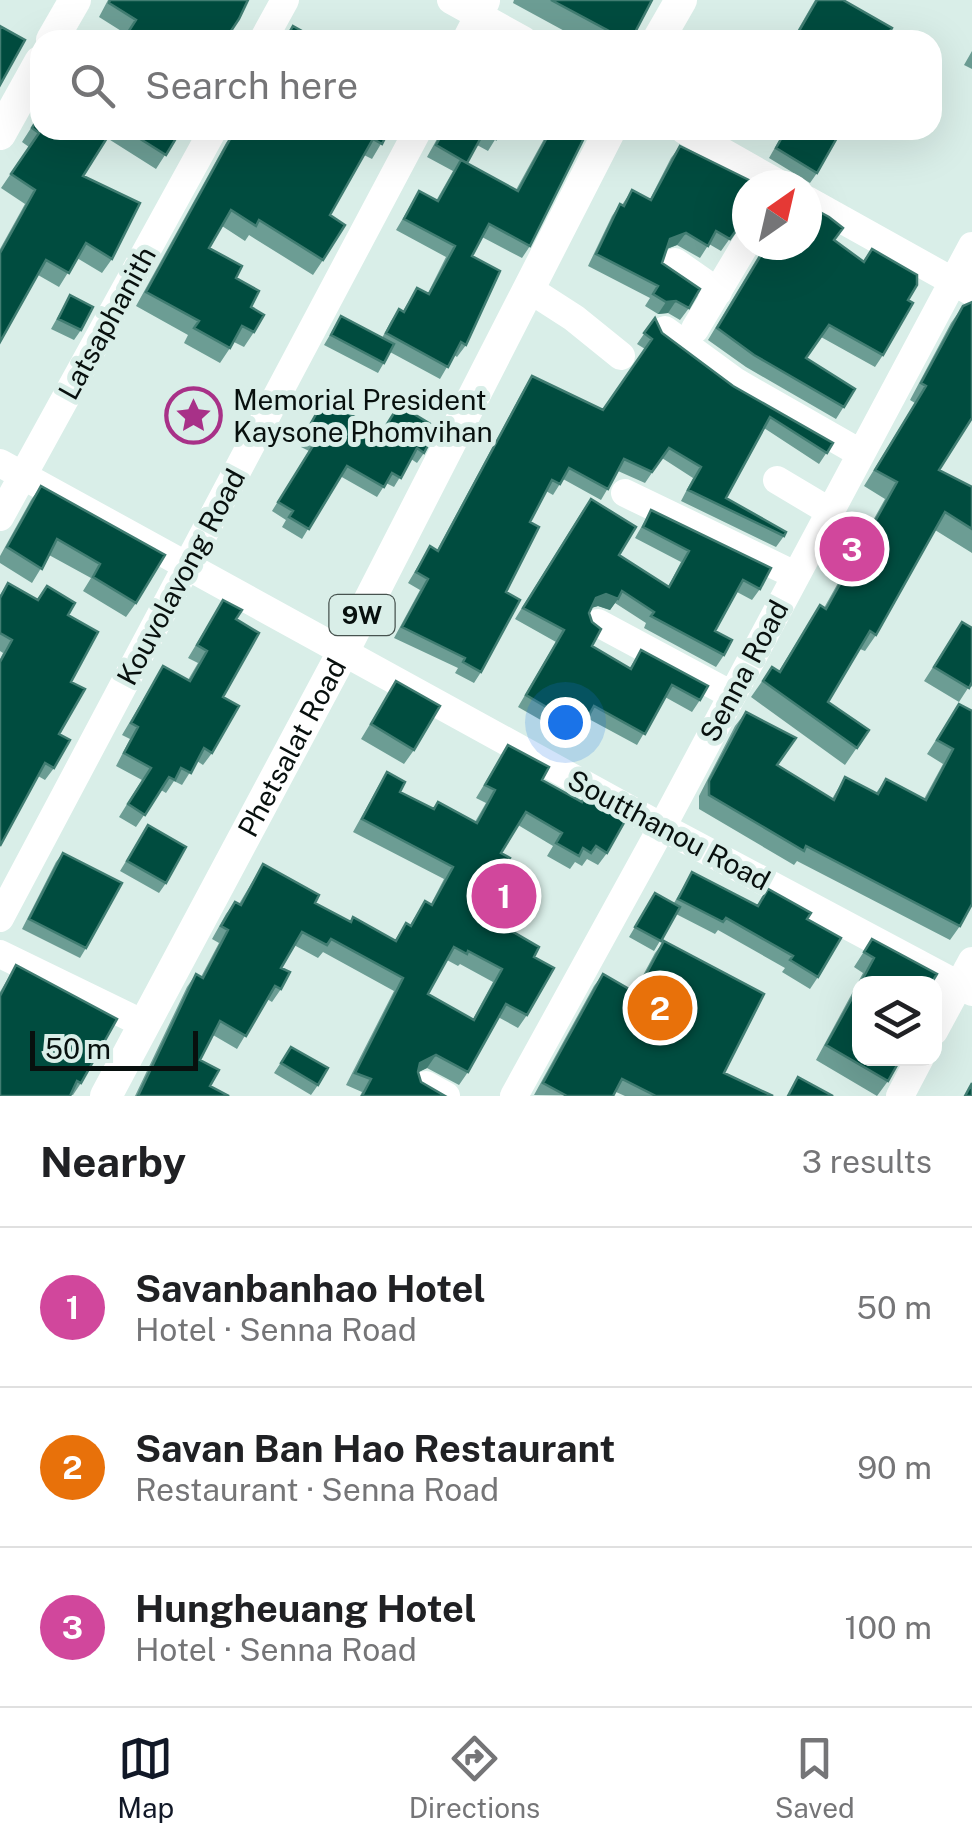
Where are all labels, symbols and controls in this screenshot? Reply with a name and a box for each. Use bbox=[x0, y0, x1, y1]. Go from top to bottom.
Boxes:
search box bbox=[30, 30, 942, 140]
icon: search bbox=[65, 58, 120, 113]
text: Search here bbox=[145, 63, 358, 108]
north arrow bbox=[732, 170, 822, 260]
street label: Latsaphanith bbox=[51, 241, 162, 405]
place label: Memorial President Kaysone Phomvihan bbox=[233, 383, 493, 448]
place icon: Memorial President Kaysone Phomvihan bbox=[164, 386, 224, 446]
street label: Kouvolavong Road bbox=[110, 463, 251, 690]
pin: 3 bbox=[820, 512, 884, 586]
street label: Senna Road bbox=[692, 594, 795, 747]
road number: 9W bbox=[330, 595, 394, 635]
street label: Phetsalat Road bbox=[231, 653, 353, 842]
your location bbox=[540, 697, 591, 748]
street label: Soutthanou Road bbox=[563, 762, 776, 897]
pin: 1 bbox=[472, 858, 536, 934]
pin: 2 bbox=[628, 970, 692, 1046]
map controls bbox=[852, 976, 942, 1066]
button: layers bbox=[852, 976, 942, 1066]
scale bar bbox=[30, 1026, 198, 1070]
text: 50 m bbox=[45, 1032, 111, 1065]
text: Nearby bbox=[40, 1137, 186, 1186]
text: 3 results bbox=[802, 1143, 932, 1180]
text: Savanbanhao Hotel bbox=[135, 1266, 486, 1311]
text: 1 bbox=[66, 1289, 79, 1326]
text: 50 m bbox=[856, 1289, 932, 1326]
text: Hotel · Senna Road bbox=[135, 1311, 417, 1348]
text: Savan Ban Hao Restaurant bbox=[135, 1426, 615, 1471]
text: 2 bbox=[62, 1449, 83, 1486]
text: 90 m bbox=[857, 1449, 932, 1486]
text: Restaurant · Senna Road bbox=[135, 1471, 499, 1508]
text: Hungheuang Hotel bbox=[135, 1586, 476, 1631]
text: 3 bbox=[62, 1609, 83, 1646]
text: 100 m bbox=[845, 1609, 932, 1646]
text: Hotel · Senna Road bbox=[135, 1631, 417, 1668]
tab: Map bbox=[117, 1731, 174, 1824]
tab: Directions bbox=[409, 1731, 540, 1824]
tab: Saved bbox=[775, 1731, 855, 1824]

